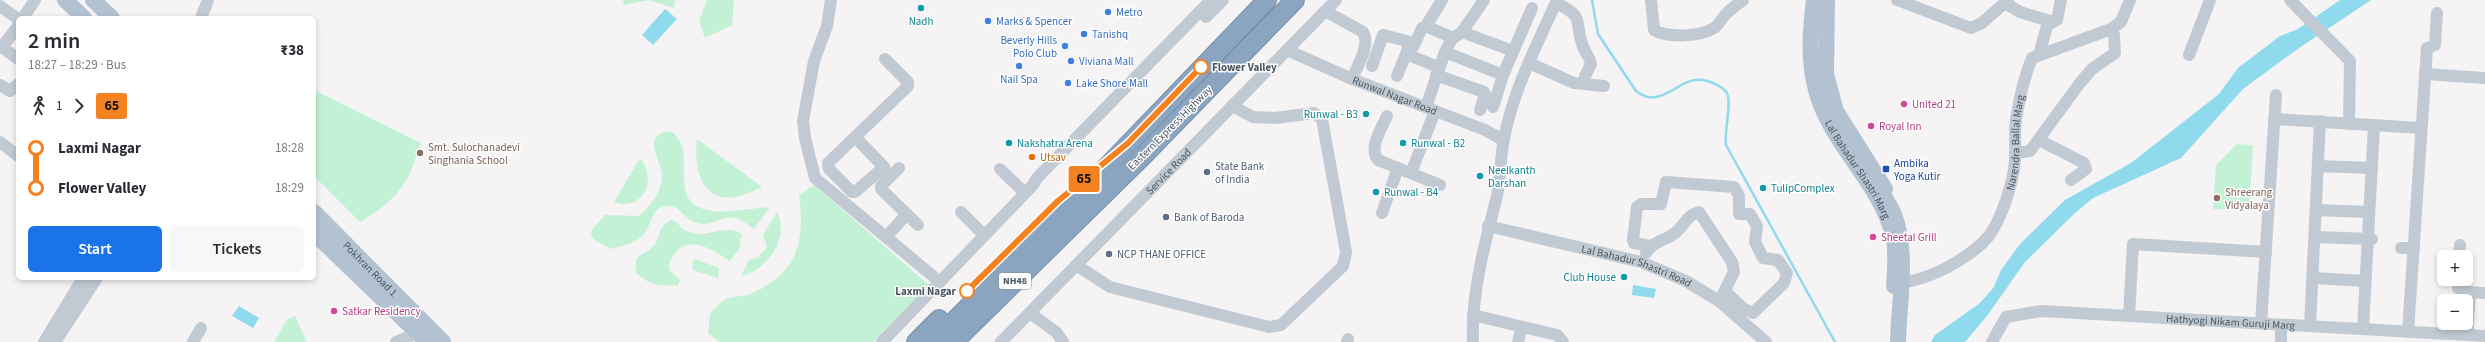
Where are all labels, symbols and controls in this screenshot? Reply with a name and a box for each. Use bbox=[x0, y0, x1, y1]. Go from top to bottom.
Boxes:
marker: Nadh bbox=[916, 3, 926, 13]
place label: Metro bbox=[1116, 5, 1143, 20]
marker: Metro bbox=[1103, 7, 1113, 17]
place label: Nadh bbox=[909, 14, 933, 29]
place label: Marks & Spencer bbox=[996, 14, 1072, 29]
marker: Marks & Spencer bbox=[983, 16, 993, 26]
text: 2 min bbox=[28, 25, 80, 57]
place label: Tanishq bbox=[1092, 27, 1128, 42]
marker: Tanishq bbox=[1079, 29, 1089, 39]
place label: Beverly Hills Polo Club bbox=[1000, 33, 1057, 61]
text: ₹38 bbox=[280, 40, 304, 61]
marker: Beverly Hills Polo Club bbox=[1060, 41, 1070, 51]
place label: Viviana Mall bbox=[1079, 54, 1134, 69]
text: 18:27 – 18:29 · Bus bbox=[28, 56, 126, 74]
marker: Viviana Mall bbox=[1066, 56, 1076, 66]
marker: Flower Valley bbox=[1193, 59, 1209, 75]
place label: Flower Valley bbox=[1212, 60, 1277, 75]
marker: Nail Spa bbox=[1014, 61, 1024, 71]
place label: Nail Spa bbox=[1000, 72, 1038, 87]
street label: Runwal Nagar Road bbox=[1350, 72, 1439, 119]
place label: Lake Shore Mall bbox=[1076, 76, 1148, 91]
marker: Lake Shore Mall bbox=[1063, 78, 1073, 88]
street label: Eastern Express Highway bbox=[1124, 82, 1216, 174]
street label: Narendra Ballal Marg bbox=[2002, 93, 2028, 192]
icon: walk bbox=[28, 95, 50, 117]
icon: forward bbox=[68, 95, 90, 117]
text: 65 bbox=[104, 96, 119, 116]
text: 1 bbox=[56, 97, 62, 115]
place label: United 21 bbox=[1912, 97, 1956, 112]
marker: United 21 bbox=[1899, 99, 1909, 109]
place label: Runwal - B3 bbox=[1304, 107, 1358, 122]
marker: Runwal - B3 bbox=[1361, 109, 1371, 119]
street label: Lal Bahadur Shastri Marg bbox=[1821, 117, 1895, 222]
place label: Royal Inn bbox=[1879, 119, 1921, 134]
marker: Royal Inn bbox=[1866, 121, 1876, 131]
place label: Nakshatra Arena bbox=[1017, 136, 1093, 151]
place label: Runwal - B2 bbox=[1411, 136, 1465, 151]
text: Laxmi Nagar bbox=[58, 138, 141, 159]
marker: Nakshatra Arena bbox=[1004, 138, 1014, 148]
marker: Runwal - B2 bbox=[1398, 138, 1408, 148]
text: 18:28 bbox=[275, 139, 304, 157]
place label: Smt. Sulochanadevi Singhania School bbox=[428, 140, 520, 168]
street label: Service Road bbox=[1142, 145, 1194, 198]
marker: Smt. Sulochanadevi Singhania School bbox=[415, 148, 425, 158]
place label: Utsav bbox=[1040, 150, 1066, 165]
marker: Utsav bbox=[1027, 152, 1037, 162]
place label: Ambika Yoga Kutir bbox=[1893, 156, 1940, 184]
place label: State Bank of India bbox=[1215, 159, 1265, 187]
place label: Neelkanth Darshan bbox=[1488, 163, 1535, 191]
marker: Ambika Yoga Kutir bbox=[1881, 164, 1891, 174]
line badge: 65 bbox=[1066, 166, 1102, 192]
marker: State Bank of India bbox=[1202, 167, 1212, 177]
text: 65 bbox=[1077, 169, 1091, 189]
marker: Neelkanth Darshan bbox=[1475, 171, 1485, 181]
text: Flower Valley bbox=[58, 178, 146, 199]
text: 18:29 bbox=[275, 179, 304, 197]
place label: TulipComplex bbox=[1771, 181, 1835, 196]
marker: TulipComplex bbox=[1758, 183, 1768, 193]
place label: Runwal - B4 bbox=[1384, 185, 1439, 200]
place label: Shreerang Vidyalaya bbox=[2225, 185, 2273, 213]
marker: Runwal - B4 bbox=[1371, 187, 1381, 197]
marker: Shreerang Vidyalaya bbox=[2212, 193, 2222, 203]
place label: Bank of Baroda bbox=[1174, 210, 1244, 225]
marker: Bank of Baroda bbox=[1161, 212, 1171, 222]
button: Start bbox=[28, 226, 162, 272]
button: Tickets bbox=[170, 226, 304, 272]
place label: Sheetal Grill bbox=[1881, 230, 1937, 245]
marker: Sheetal Grill bbox=[1868, 232, 1878, 242]
street label: Pokhran Road 1 bbox=[340, 238, 401, 300]
street label: Lal Bahadur Shastri Road bbox=[1580, 241, 1695, 290]
place label: NCP THANE OFFICE bbox=[1117, 247, 1206, 262]
marker: NCP THANE OFFICE bbox=[1104, 249, 1114, 259]
map controls bbox=[2437, 250, 2473, 330]
button: + bbox=[2437, 250, 2473, 286]
place label: Club House bbox=[1563, 270, 1617, 285]
marker: Club House bbox=[1619, 272, 1629, 282]
road number: NH48 bbox=[999, 273, 1031, 289]
marker: Laxmi Nagar bbox=[959, 283, 975, 299]
place label: Laxmi Nagar bbox=[895, 284, 957, 299]
button: − bbox=[2437, 294, 2473, 330]
place label: Satkar Residency bbox=[342, 304, 421, 319]
marker: Satkar Residency bbox=[329, 306, 339, 316]
street label: Hathyogi Nikam Guruji Marg bbox=[2166, 311, 2296, 333]

